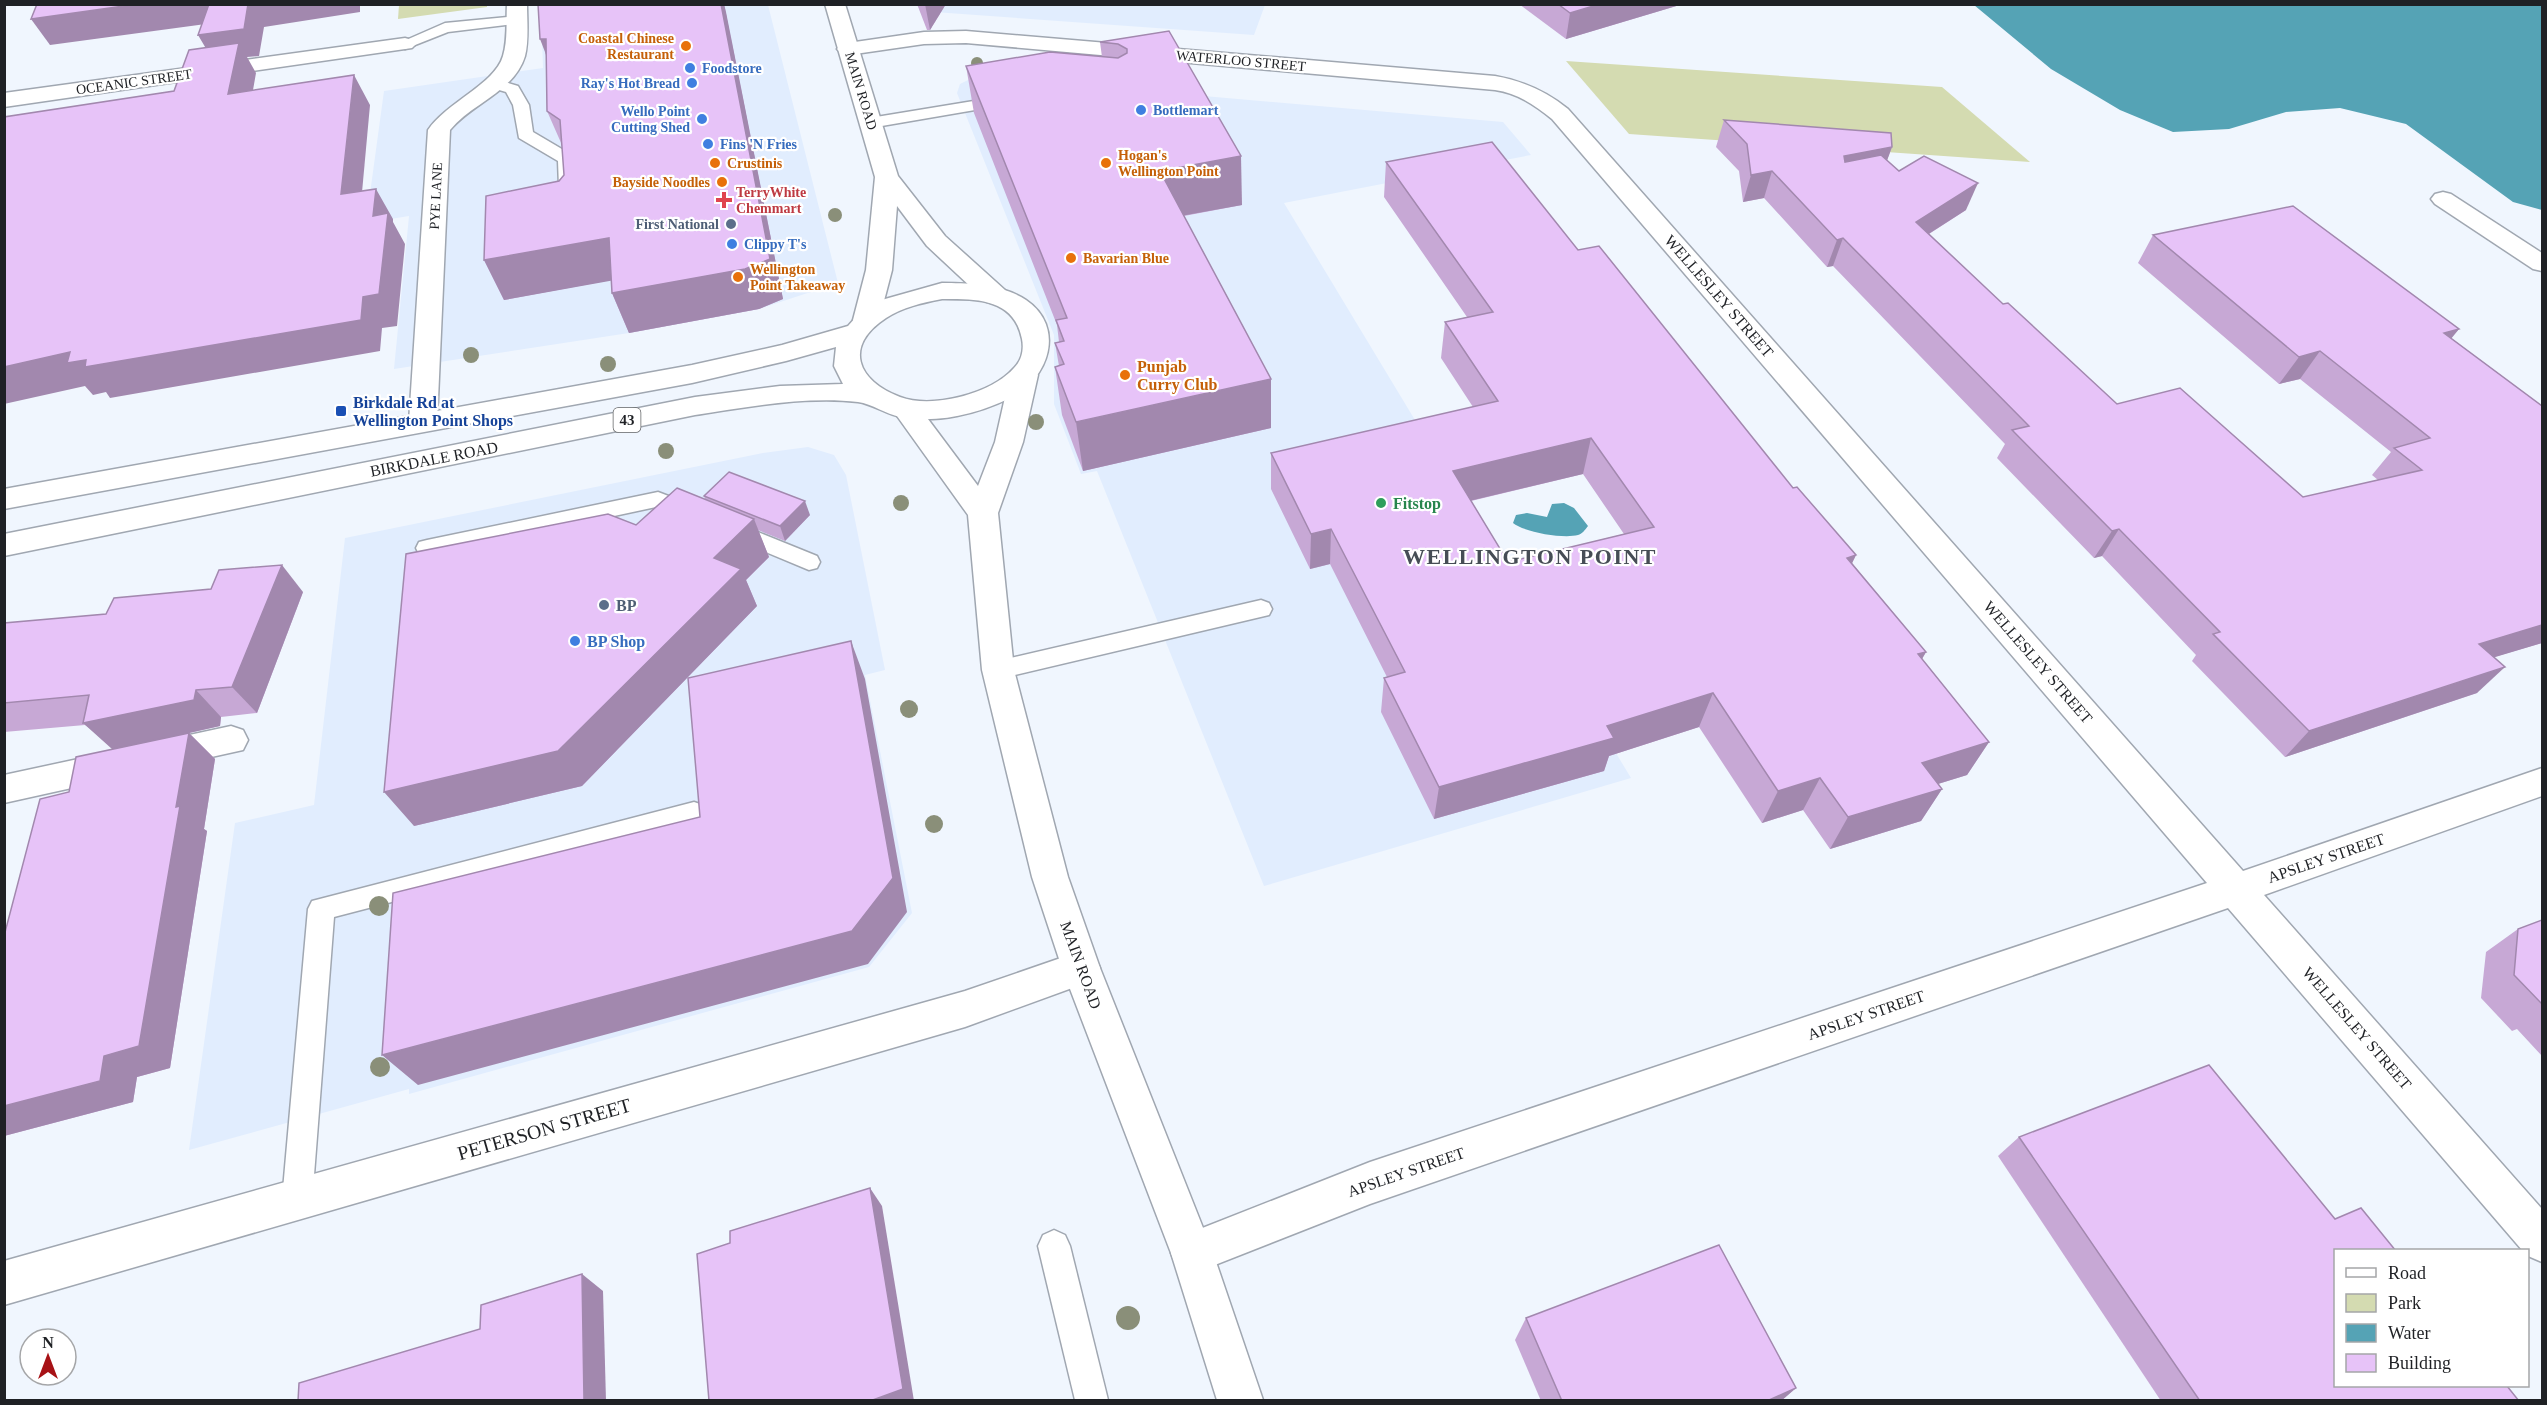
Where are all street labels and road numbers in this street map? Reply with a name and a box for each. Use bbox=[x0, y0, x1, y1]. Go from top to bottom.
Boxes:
street label: WATERLOO STREET bbox=[1175, 48, 1307, 74]
street label: MAIN ROAD bbox=[842, 50, 880, 132]
street label: OCEANIC STREET bbox=[75, 66, 193, 98]
street label: PYE LANE bbox=[427, 162, 445, 230]
street label: WELLESLEY STREET bbox=[1661, 231, 1777, 361]
road number: 43 bbox=[614, 408, 640, 432]
street label: BIRKDALE ROAD bbox=[368, 438, 500, 480]
street label: WELLESLEY STREET bbox=[1980, 597, 2096, 727]
street label: APSLEY STREET bbox=[2265, 830, 2387, 886]
street label: MAIN ROAD bbox=[1057, 919, 1105, 1011]
street label: WELLESLEY STREET bbox=[2299, 963, 2415, 1093]
street label: APSLEY STREET bbox=[1805, 987, 1927, 1043]
street label: PETERSON STREET bbox=[455, 1094, 633, 1164]
street label: APSLEY STREET bbox=[1345, 1144, 1467, 1200]

